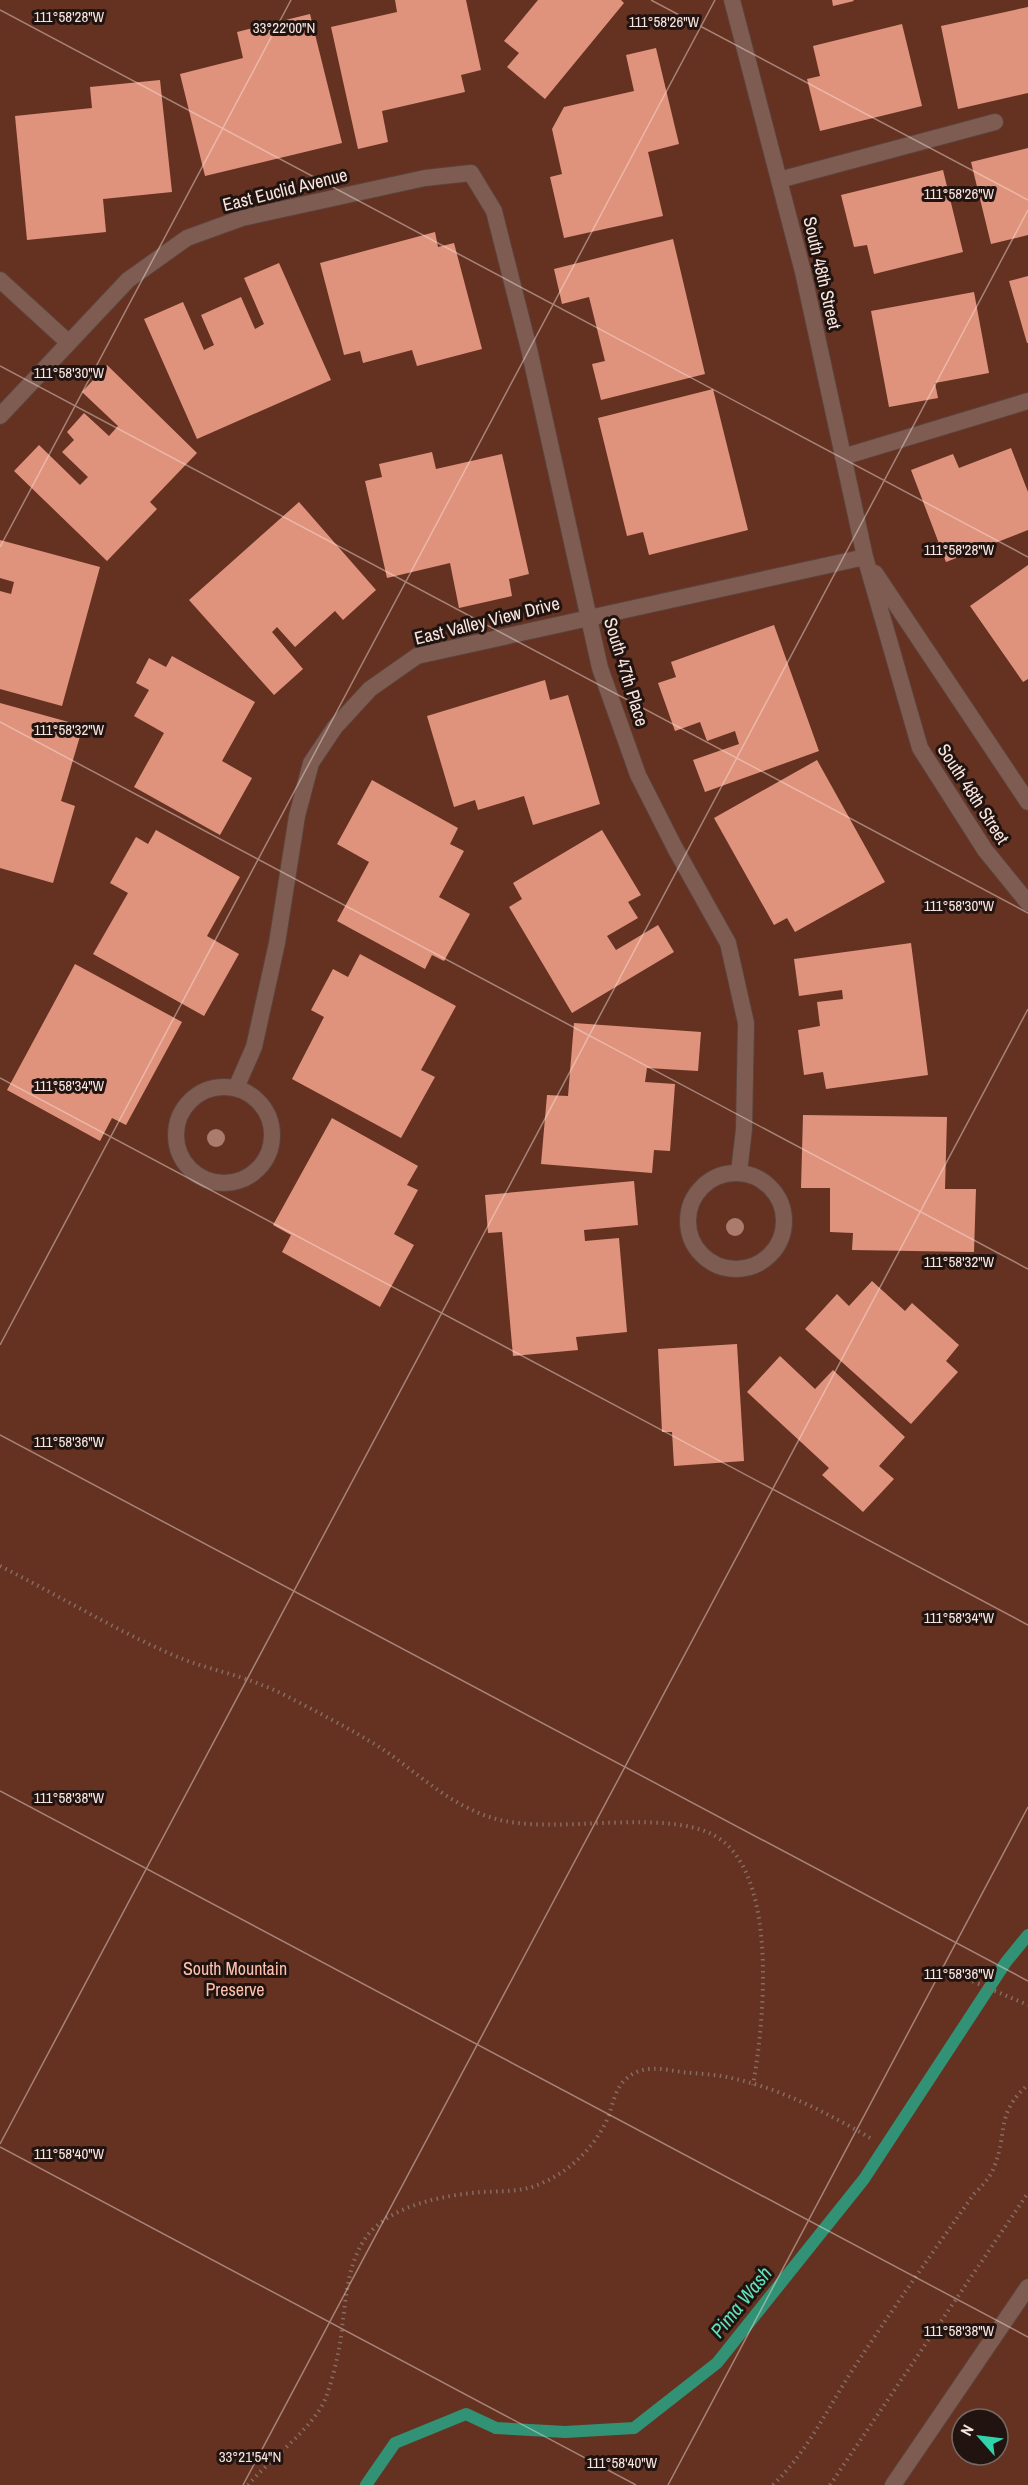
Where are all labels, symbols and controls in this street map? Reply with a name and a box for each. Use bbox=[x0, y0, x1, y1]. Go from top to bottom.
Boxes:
text: 111°58'28"W bbox=[34, 6, 105, 27]
text: 111°58'26"W bbox=[629, 11, 700, 32]
text: 33°22'00"N bbox=[253, 17, 315, 38]
street label: East Euclid Avenue bbox=[220, 162, 350, 217]
text: 111°58'26"W bbox=[924, 183, 995, 204]
street label: South 48th Street bbox=[797, 214, 848, 332]
text: 111°58'30"W bbox=[34, 362, 105, 383]
text: 111°58'28"W bbox=[924, 539, 995, 560]
street label: East Valley View Drive bbox=[412, 590, 562, 651]
street label: South 47th Place bbox=[598, 614, 655, 729]
text: 111°58'32"W bbox=[34, 719, 105, 740]
street label: South 48th Street bbox=[932, 739, 1015, 849]
text: 111°58'30"W bbox=[924, 895, 995, 916]
text: 111°58'34"W bbox=[34, 1075, 105, 1096]
text: 111°58'32"W bbox=[924, 1251, 995, 1272]
text: 111°58'36"W bbox=[34, 1431, 105, 1452]
text: 111°58'34"W bbox=[924, 1607, 995, 1628]
text: 111°58'38"W bbox=[34, 1787, 105, 1808]
park label: South Mountain Preserve bbox=[183, 1956, 287, 2002]
text: 111°58'36"W bbox=[924, 1963, 995, 1984]
text: 111°58'40"W bbox=[34, 2143, 105, 2164]
water label: Pima Wash bbox=[704, 2260, 778, 2343]
text: 111°58'38"W bbox=[924, 2320, 995, 2341]
north arrow bbox=[950, 2407, 1010, 2467]
text: N bbox=[955, 2421, 979, 2439]
text: 33°21'54"N bbox=[219, 2446, 281, 2467]
text: 111°58'40"W bbox=[587, 2452, 658, 2473]

